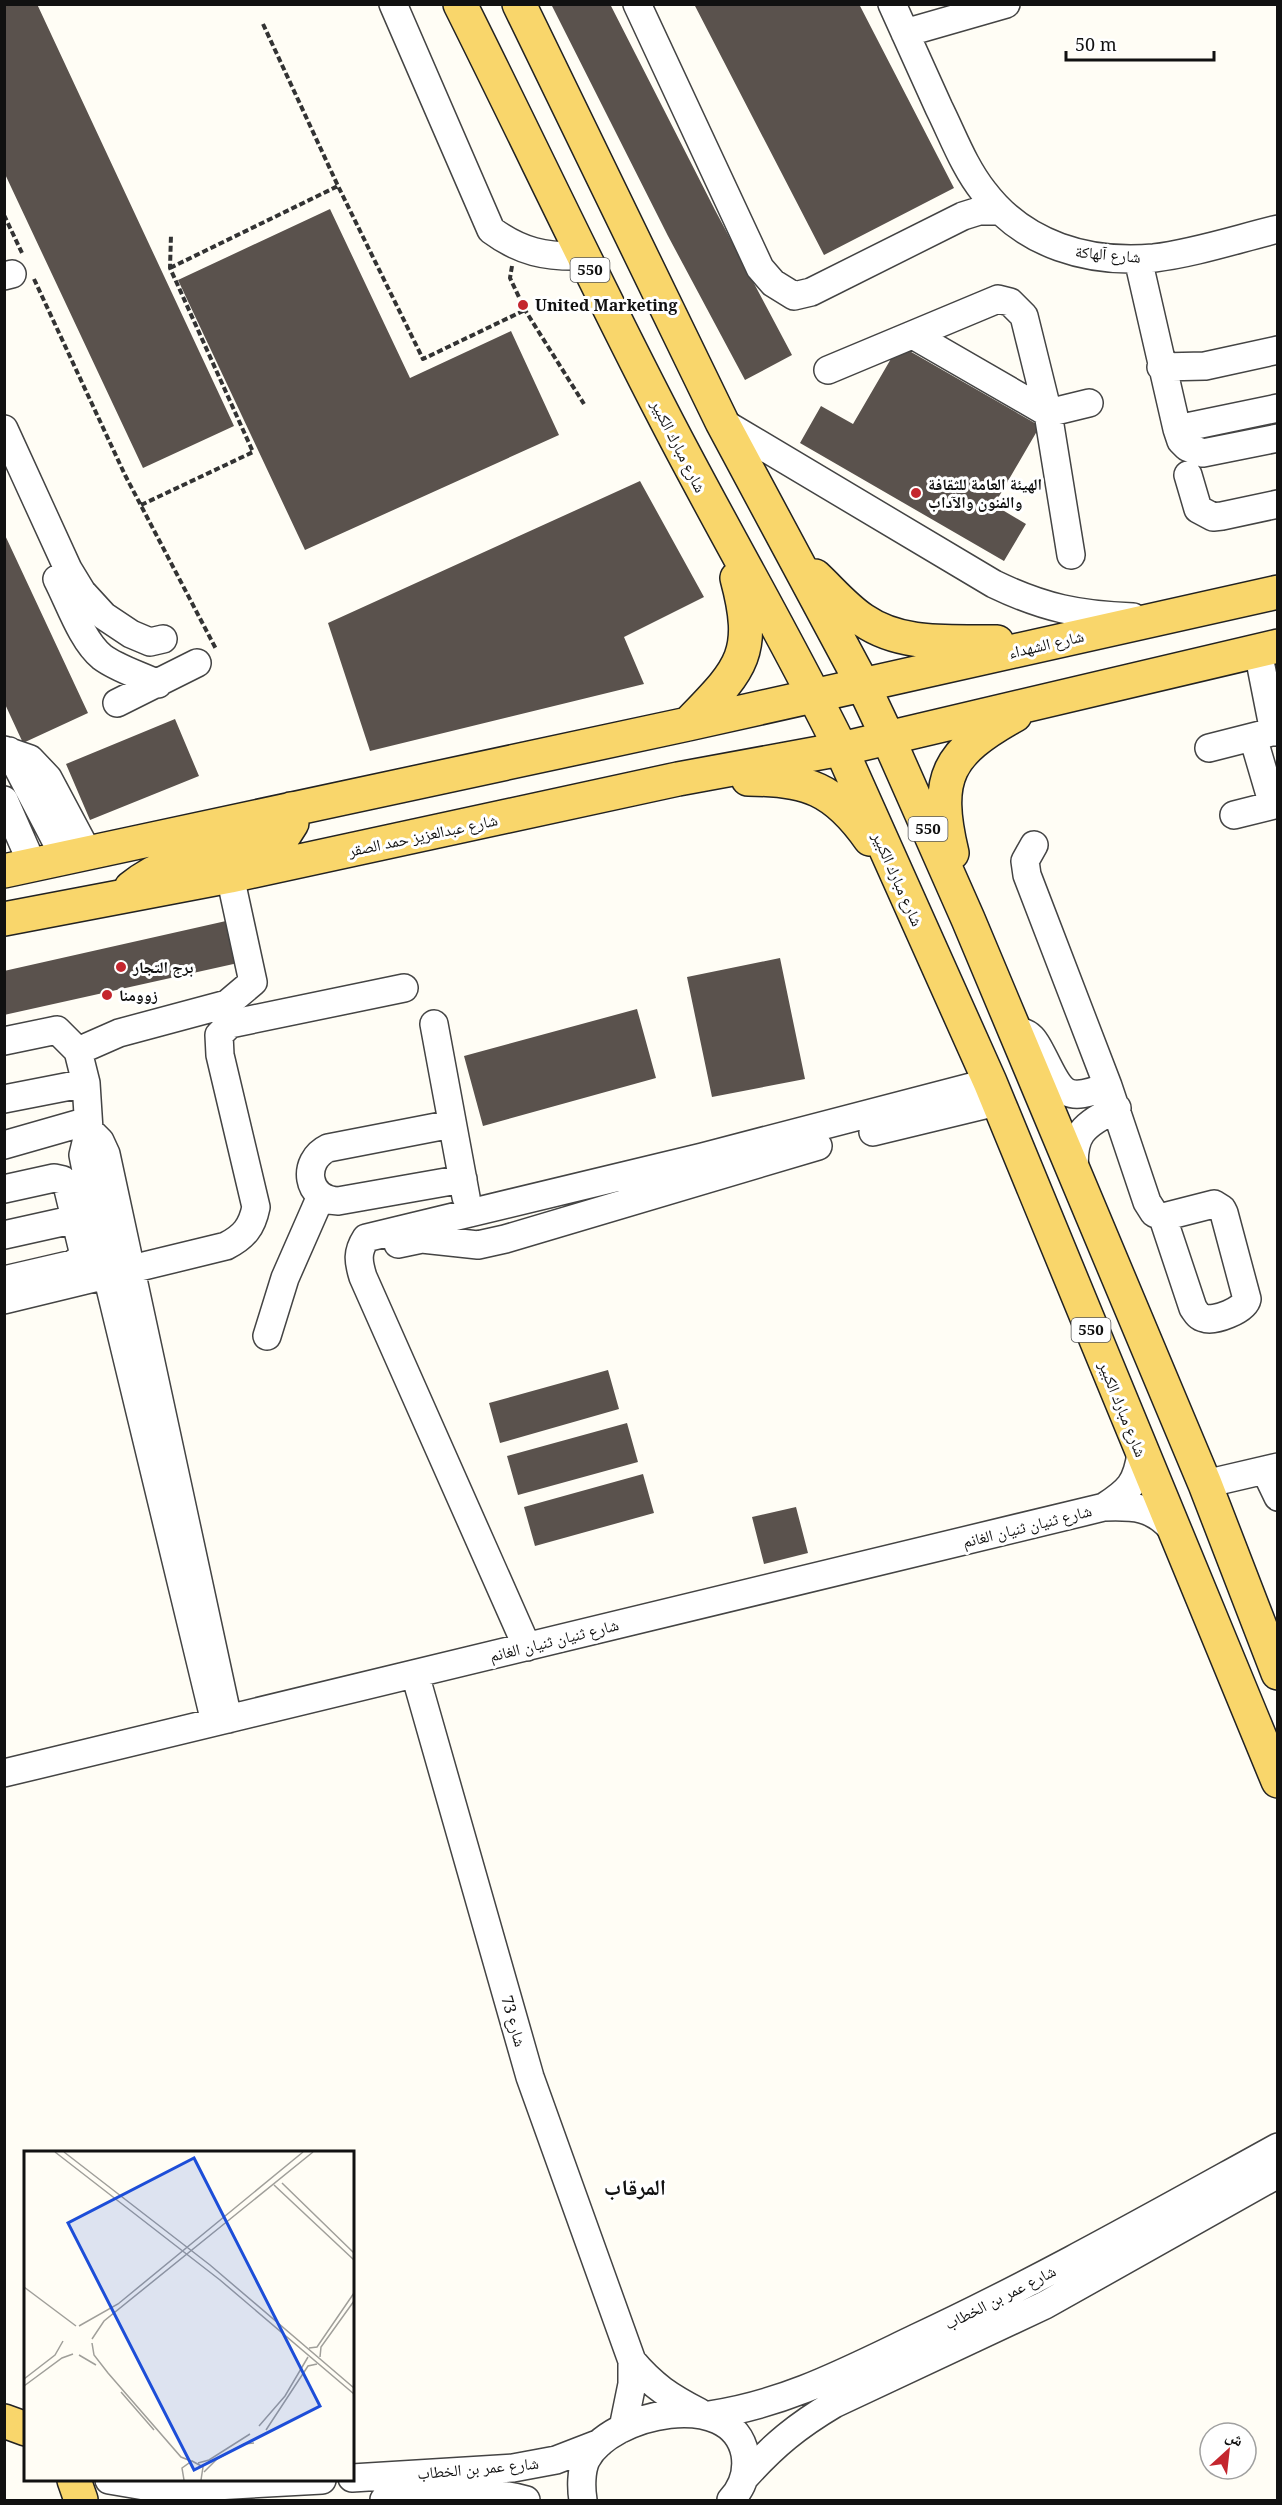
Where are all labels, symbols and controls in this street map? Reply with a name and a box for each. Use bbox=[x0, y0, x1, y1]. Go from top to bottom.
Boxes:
scale bar bbox=[1066, 24, 1214, 62]
text: 50 m bbox=[1075, 32, 1117, 56]
street label: شارع آلهاكة bbox=[1074, 240, 1142, 268]
road number: 550 bbox=[570, 258, 610, 282]
place label: United Marketing bbox=[535, 294, 677, 316]
marker: United Marketing bbox=[516, 298, 530, 312]
street label: شارع مبارك الكبير bbox=[646, 395, 712, 496]
place label: الهيئة العامة للثقافة والفنون والآداب bbox=[928, 473, 1042, 513]
marker: الهيئة العامة للثقافة والفنون والآداب bbox=[909, 486, 923, 500]
street label: شارع الشهداء bbox=[1006, 625, 1086, 663]
street label: شارع عبدالعزيز حمد الصقر bbox=[345, 808, 500, 862]
road number: 550 bbox=[908, 817, 948, 841]
street label: شارع مبارك الكبير bbox=[867, 827, 929, 930]
place label: برج التجار bbox=[132, 956, 193, 978]
marker: برج التجار bbox=[114, 960, 128, 974]
place label: زوومنا bbox=[119, 984, 158, 1006]
marker: زوومنا bbox=[100, 988, 114, 1002]
road number: 550 bbox=[1072, 1318, 1110, 1342]
street label: شارع مبارك الكبير bbox=[1093, 1357, 1152, 1460]
street label: شارع ثنيان ثنيان الغانم bbox=[960, 1499, 1094, 1553]
street label: شارع ثنيان ثنيان الغانم bbox=[487, 1613, 621, 1667]
street label: شارع 73 bbox=[496, 1993, 532, 2049]
inset map bbox=[24, 2151, 354, 2481]
district label: المرقاب bbox=[604, 2171, 666, 2201]
street label: شارع عمر بن الخطاب bbox=[941, 2259, 1059, 2335]
north arrow bbox=[1198, 2421, 1258, 2481]
text: ش bbox=[1222, 2424, 1247, 2451]
street label: شارع عمر بن الخطاب bbox=[416, 2452, 540, 2484]

